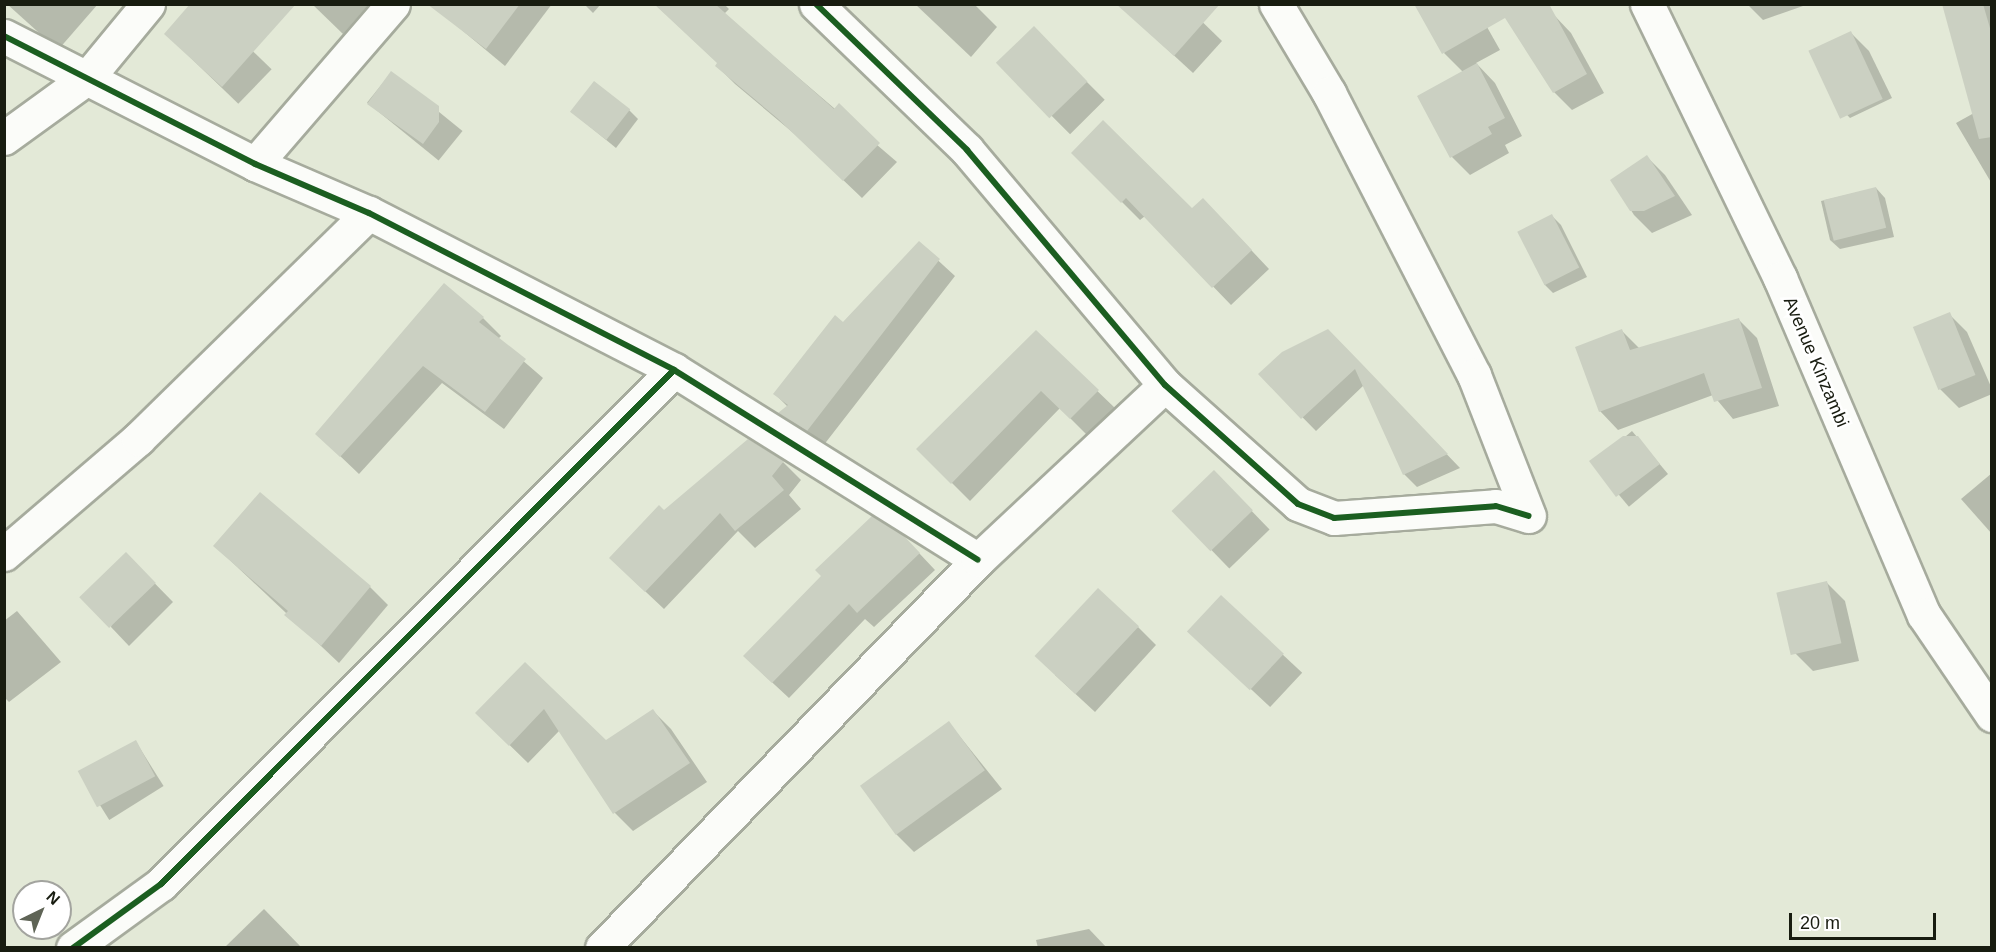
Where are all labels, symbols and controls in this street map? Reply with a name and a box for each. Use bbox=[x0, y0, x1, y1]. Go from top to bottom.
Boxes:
street label: Avenue Kinzambi bbox=[1779, 293, 1853, 431]
north arrow bbox=[12, 880, 72, 940]
text: N bbox=[43, 888, 63, 908]
scale bar bbox=[1792, 901, 1939, 939]
text: 20 m bbox=[1800, 913, 1840, 933]

